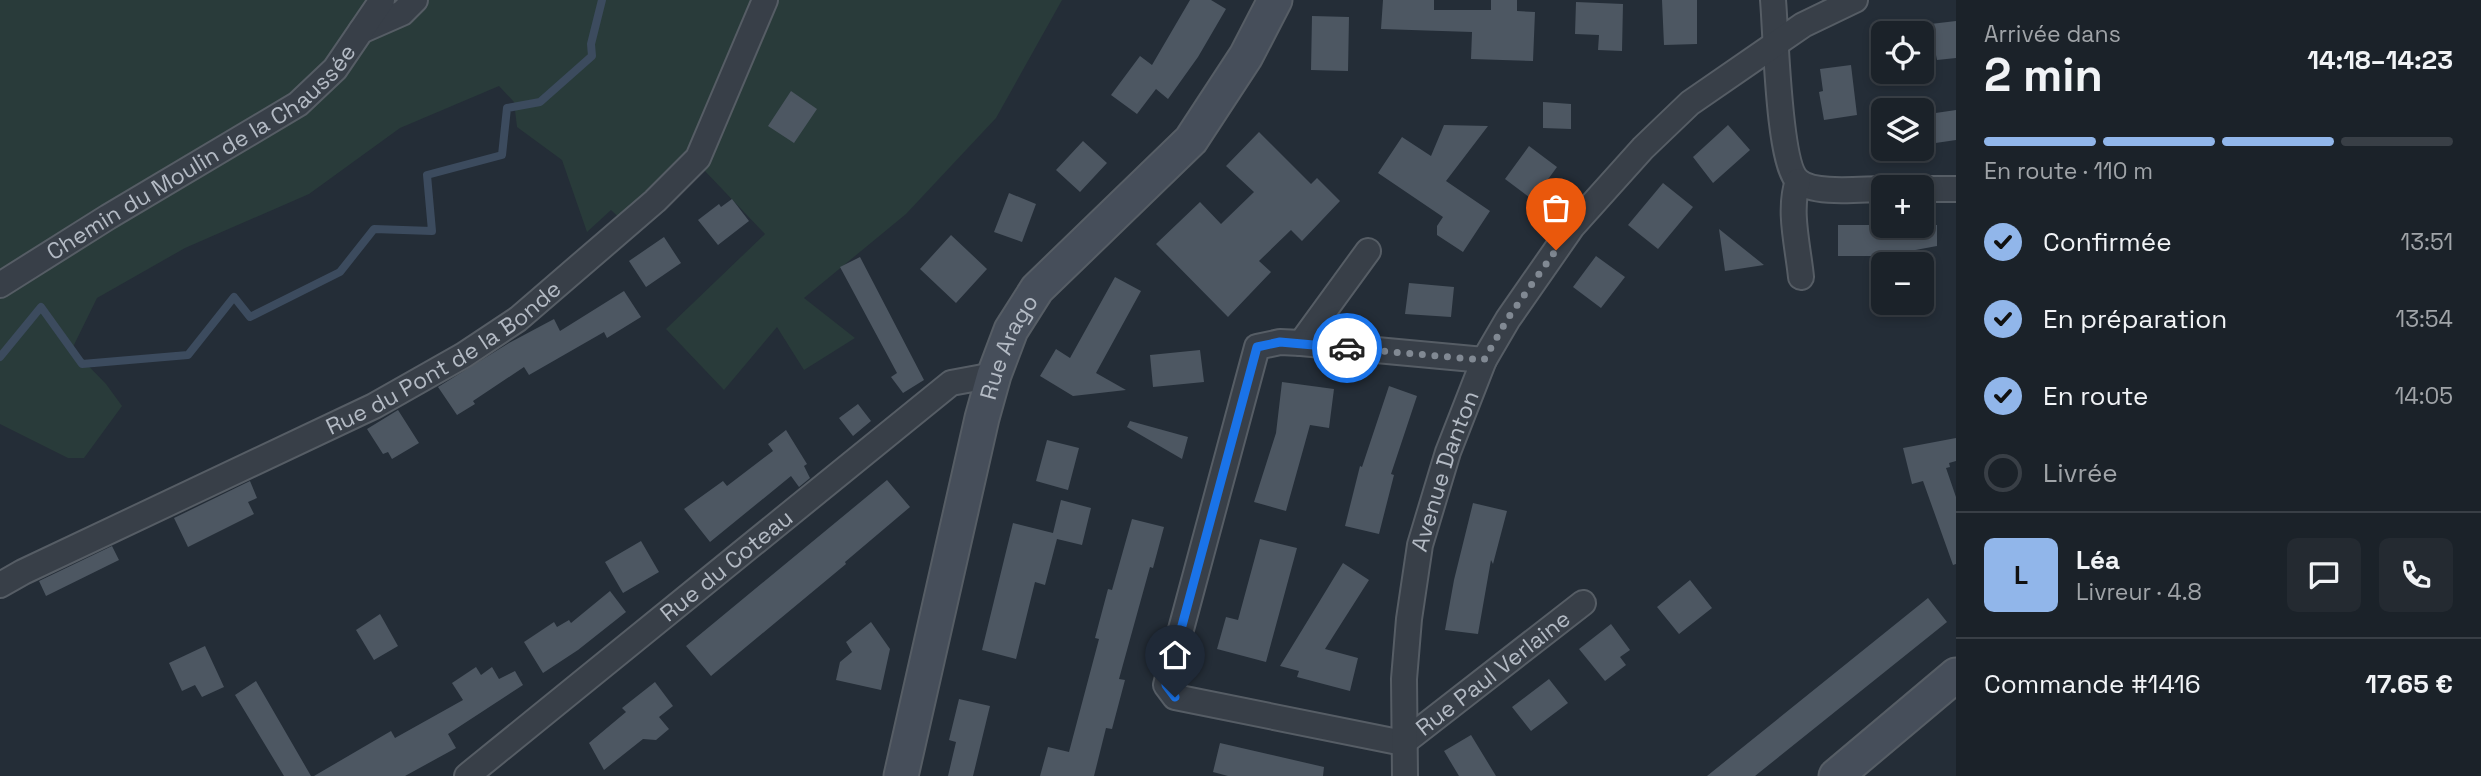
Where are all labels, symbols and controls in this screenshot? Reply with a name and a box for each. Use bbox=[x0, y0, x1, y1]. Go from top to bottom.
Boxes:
text: Arrivée dans bbox=[1984, 19, 2121, 49]
map controls bbox=[1871, 21, 1934, 315]
button: locate bbox=[1871, 21, 1934, 84]
street label: Chemin du Moulin de la Chaussée bbox=[41, 38, 362, 267]
text: 14:18–14:23 bbox=[2307, 43, 2453, 77]
text: 2 min bbox=[1984, 46, 2103, 104]
button: layers bbox=[1871, 98, 1934, 161]
text: En route · 110 m bbox=[1984, 156, 2153, 186]
button: + bbox=[1871, 175, 1934, 238]
pin bbox=[1526, 178, 1586, 250]
icon: bag bbox=[1537, 189, 1575, 227]
icon: check bbox=[1984, 223, 2022, 261]
text: Confirmée bbox=[2043, 225, 2172, 259]
text: 13:51 bbox=[2401, 227, 2453, 257]
button: − bbox=[1871, 252, 1934, 315]
street label: Rue du Pont de la Bonde bbox=[321, 274, 567, 442]
street label: Rue Arago bbox=[973, 289, 1045, 403]
icon: check bbox=[1984, 300, 2022, 338]
text: En préparation bbox=[2043, 302, 2227, 336]
text: 13:54 bbox=[2396, 304, 2453, 334]
courier bbox=[1312, 313, 1382, 383]
icon: car bbox=[1328, 329, 1366, 367]
icon: check bbox=[1984, 377, 2022, 415]
text: En route bbox=[2043, 379, 2148, 413]
text: 14:05 bbox=[2395, 381, 2453, 411]
street label: Avenue Danton bbox=[1404, 386, 1486, 555]
text: Livrée bbox=[2043, 456, 2118, 490]
street label: Rue du Coteau bbox=[654, 503, 799, 628]
button: chat bbox=[2287, 538, 2361, 612]
button: phone bbox=[2379, 538, 2453, 612]
text: Léa bbox=[2076, 543, 2120, 577]
text: L bbox=[2014, 558, 2028, 592]
text: Livreur · 4.8 bbox=[2076, 577, 2202, 607]
street label: Rue Paul Verlaine bbox=[1410, 603, 1576, 743]
pin bbox=[1145, 625, 1205, 697]
icon: home bbox=[1156, 636, 1194, 674]
text: Commande #1416 bbox=[1984, 667, 2201, 701]
text: 17.65 € bbox=[2365, 667, 2453, 701]

